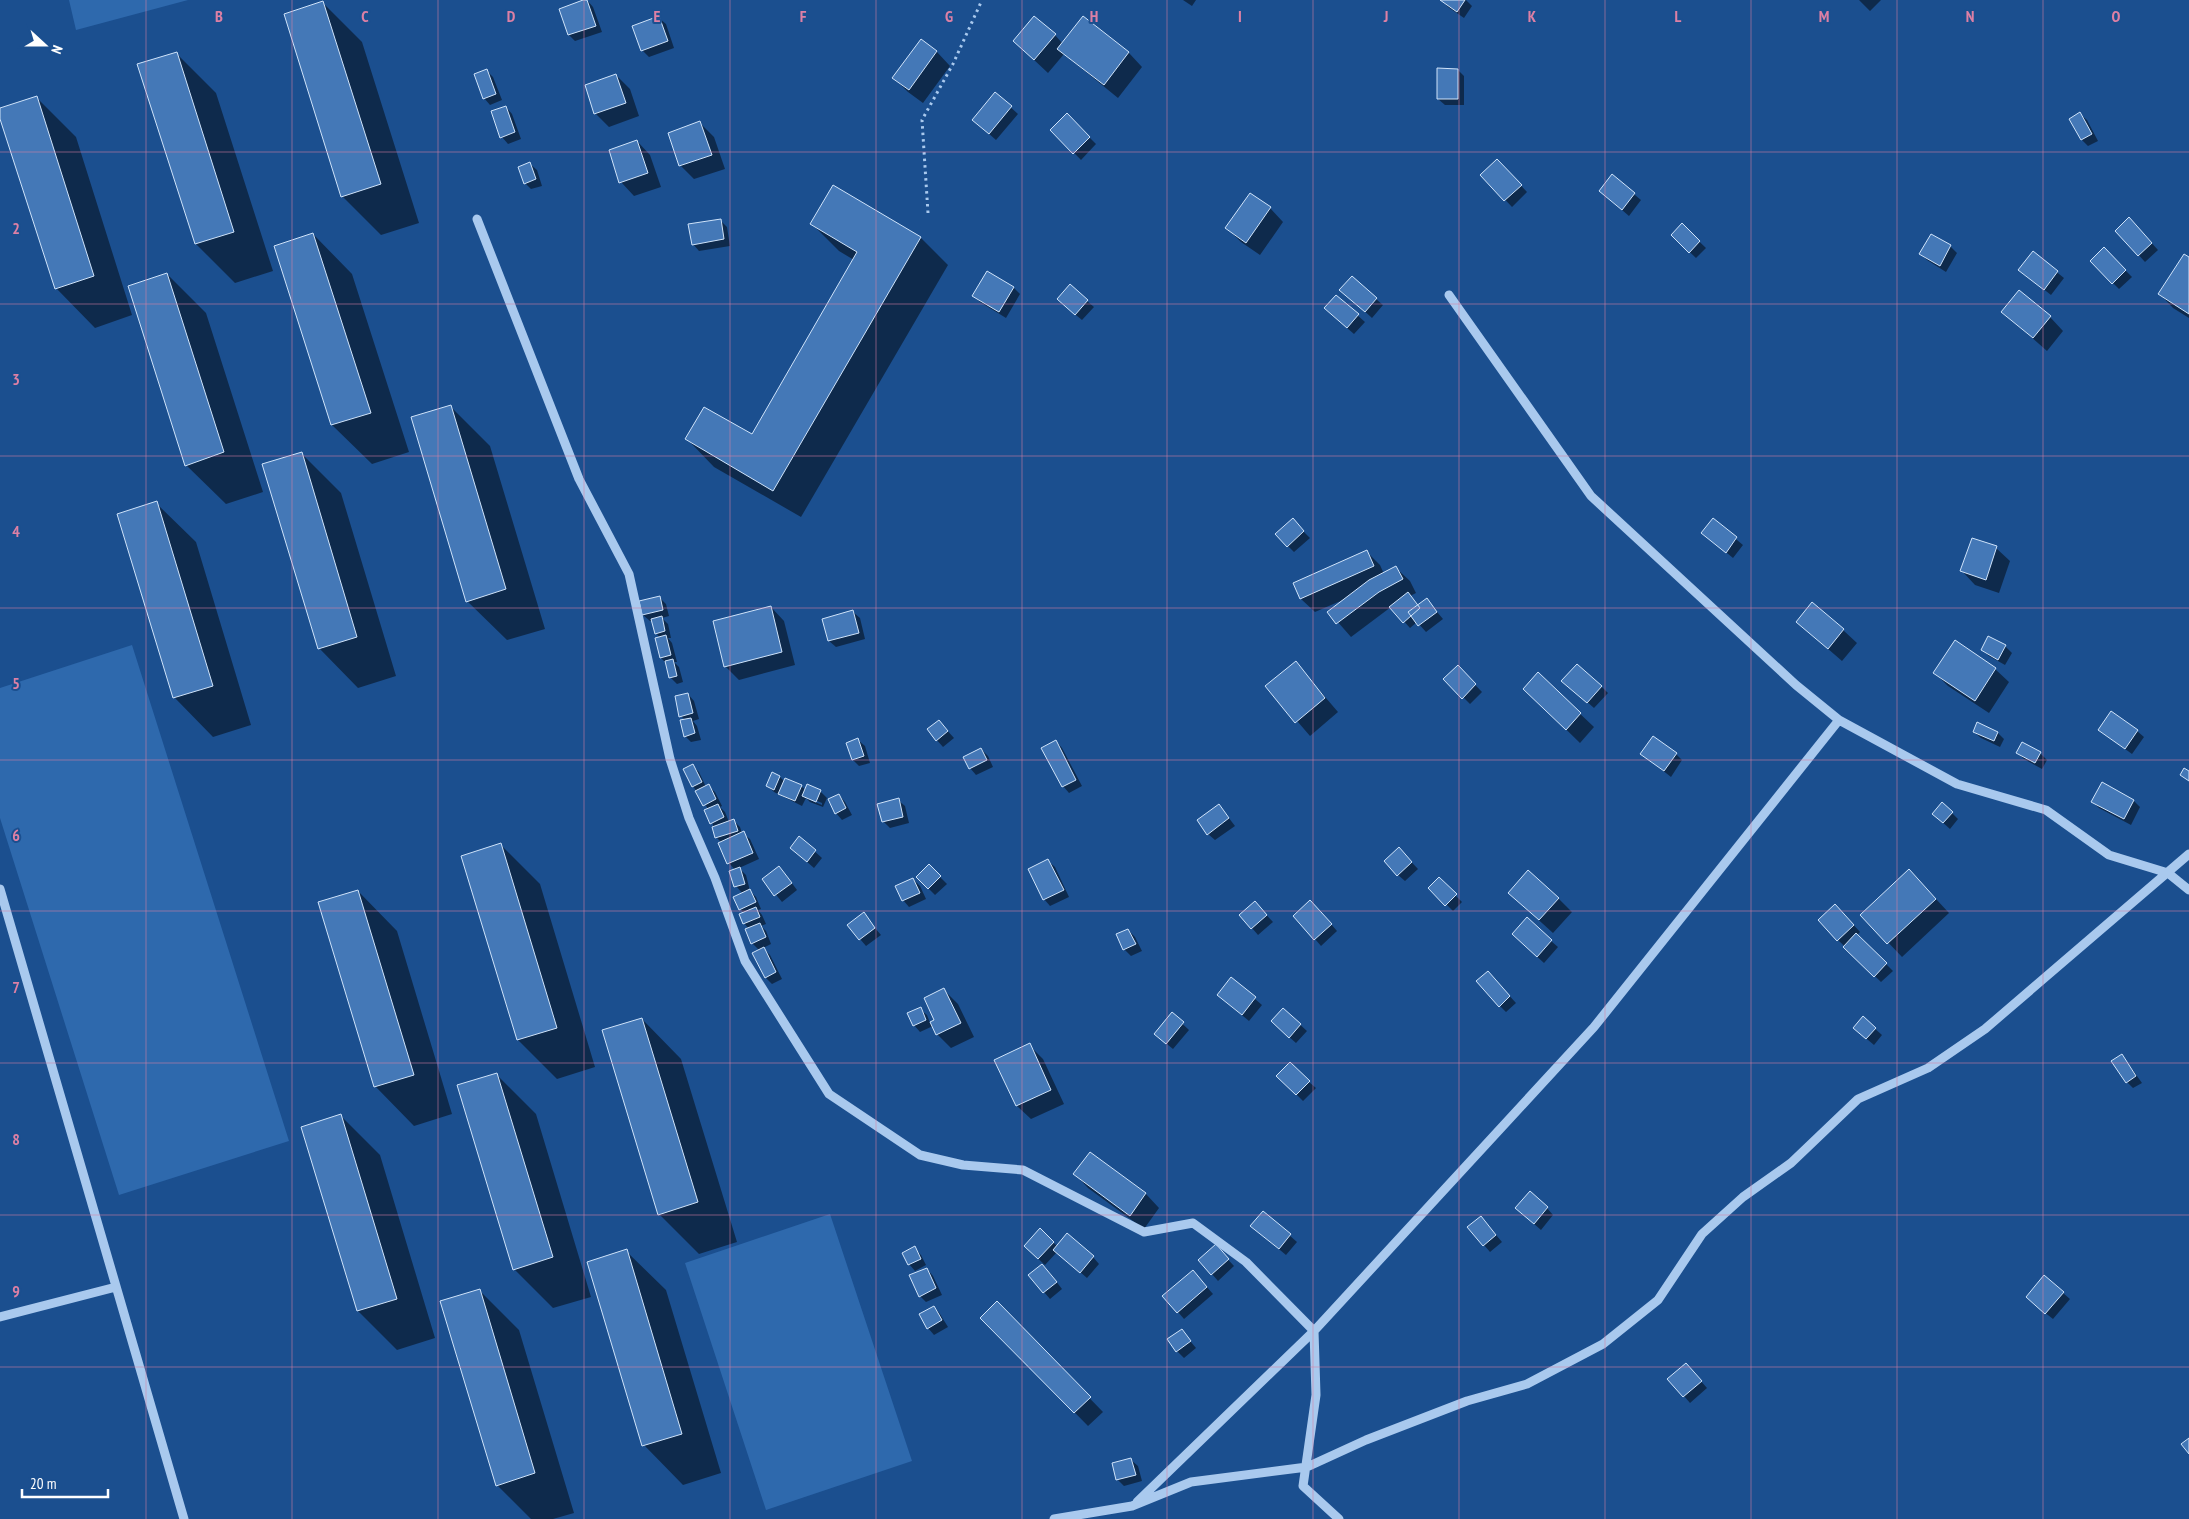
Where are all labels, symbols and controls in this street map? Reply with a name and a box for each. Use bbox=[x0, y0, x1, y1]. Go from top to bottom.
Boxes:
text: B bbox=[215, 6, 223, 26]
text: C bbox=[361, 6, 369, 26]
text: D bbox=[507, 6, 516, 26]
text: E bbox=[654, 6, 661, 26]
text: F bbox=[800, 6, 807, 26]
text: G bbox=[945, 6, 953, 26]
text: H bbox=[1090, 6, 1098, 26]
text: I bbox=[1238, 6, 1242, 26]
text: J bbox=[1383, 6, 1388, 26]
text: K bbox=[1528, 6, 1537, 26]
text: L bbox=[1675, 6, 1682, 26]
text: M bbox=[1819, 6, 1829, 26]
text: N bbox=[1966, 6, 1974, 26]
text: O bbox=[2112, 6, 2121, 26]
north arrow bbox=[20, 20, 70, 70]
text: N bbox=[47, 43, 67, 56]
text: 2 bbox=[12, 218, 20, 238]
text: 3 bbox=[12, 369, 20, 389]
text: 4 bbox=[12, 521, 20, 541]
text: 5 bbox=[12, 673, 20, 693]
text: 6 bbox=[12, 825, 20, 845]
text: 7 bbox=[12, 977, 20, 997]
text: 8 bbox=[12, 1129, 20, 1149]
text: 9 bbox=[12, 1281, 20, 1301]
scale bar bbox=[22, 1466, 109, 1498]
text: 20 m bbox=[30, 1474, 56, 1493]

